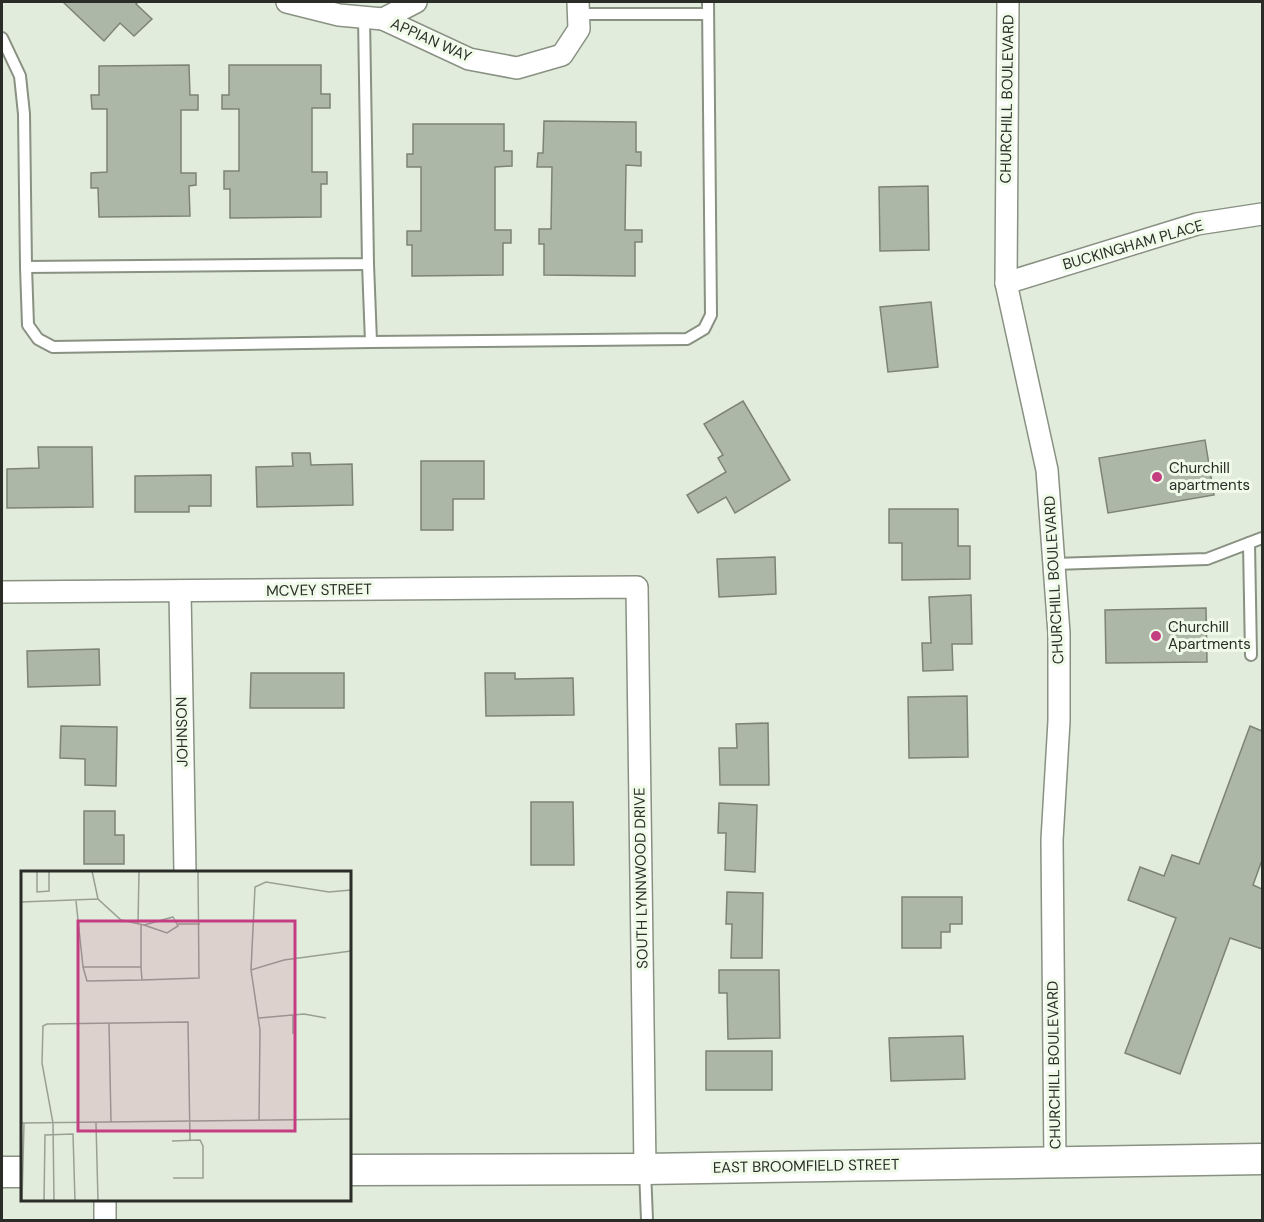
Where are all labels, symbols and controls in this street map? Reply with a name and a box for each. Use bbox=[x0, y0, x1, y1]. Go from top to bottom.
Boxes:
street label: APPIAN WAY bbox=[388, 13, 475, 67]
street label: CHURCHILL BOULEVARD bbox=[996, 15, 1018, 183]
street label: BUCKINGHAM PLACE bbox=[1060, 215, 1206, 275]
place label: Churchill apartments bbox=[1169, 458, 1250, 495]
marker: Churchill apartments bbox=[1150, 470, 1164, 484]
street label: CHURCHILL BOULEVARD bbox=[1040, 495, 1068, 665]
street label: MCVEY STREET bbox=[266, 579, 372, 601]
place label: Churchill Apartments bbox=[1168, 617, 1251, 654]
marker: Churchill Apartments bbox=[1149, 629, 1163, 643]
street label: JOHNSON bbox=[171, 697, 193, 767]
street label: SOUTH LYNNWOOD DRIVE bbox=[629, 787, 653, 969]
inset map bbox=[21, 871, 351, 1201]
street label: CHURCHILL BOULEVARD bbox=[1043, 981, 1065, 1149]
street label: EAST BROOMFIELD STREET bbox=[713, 1154, 899, 1178]

